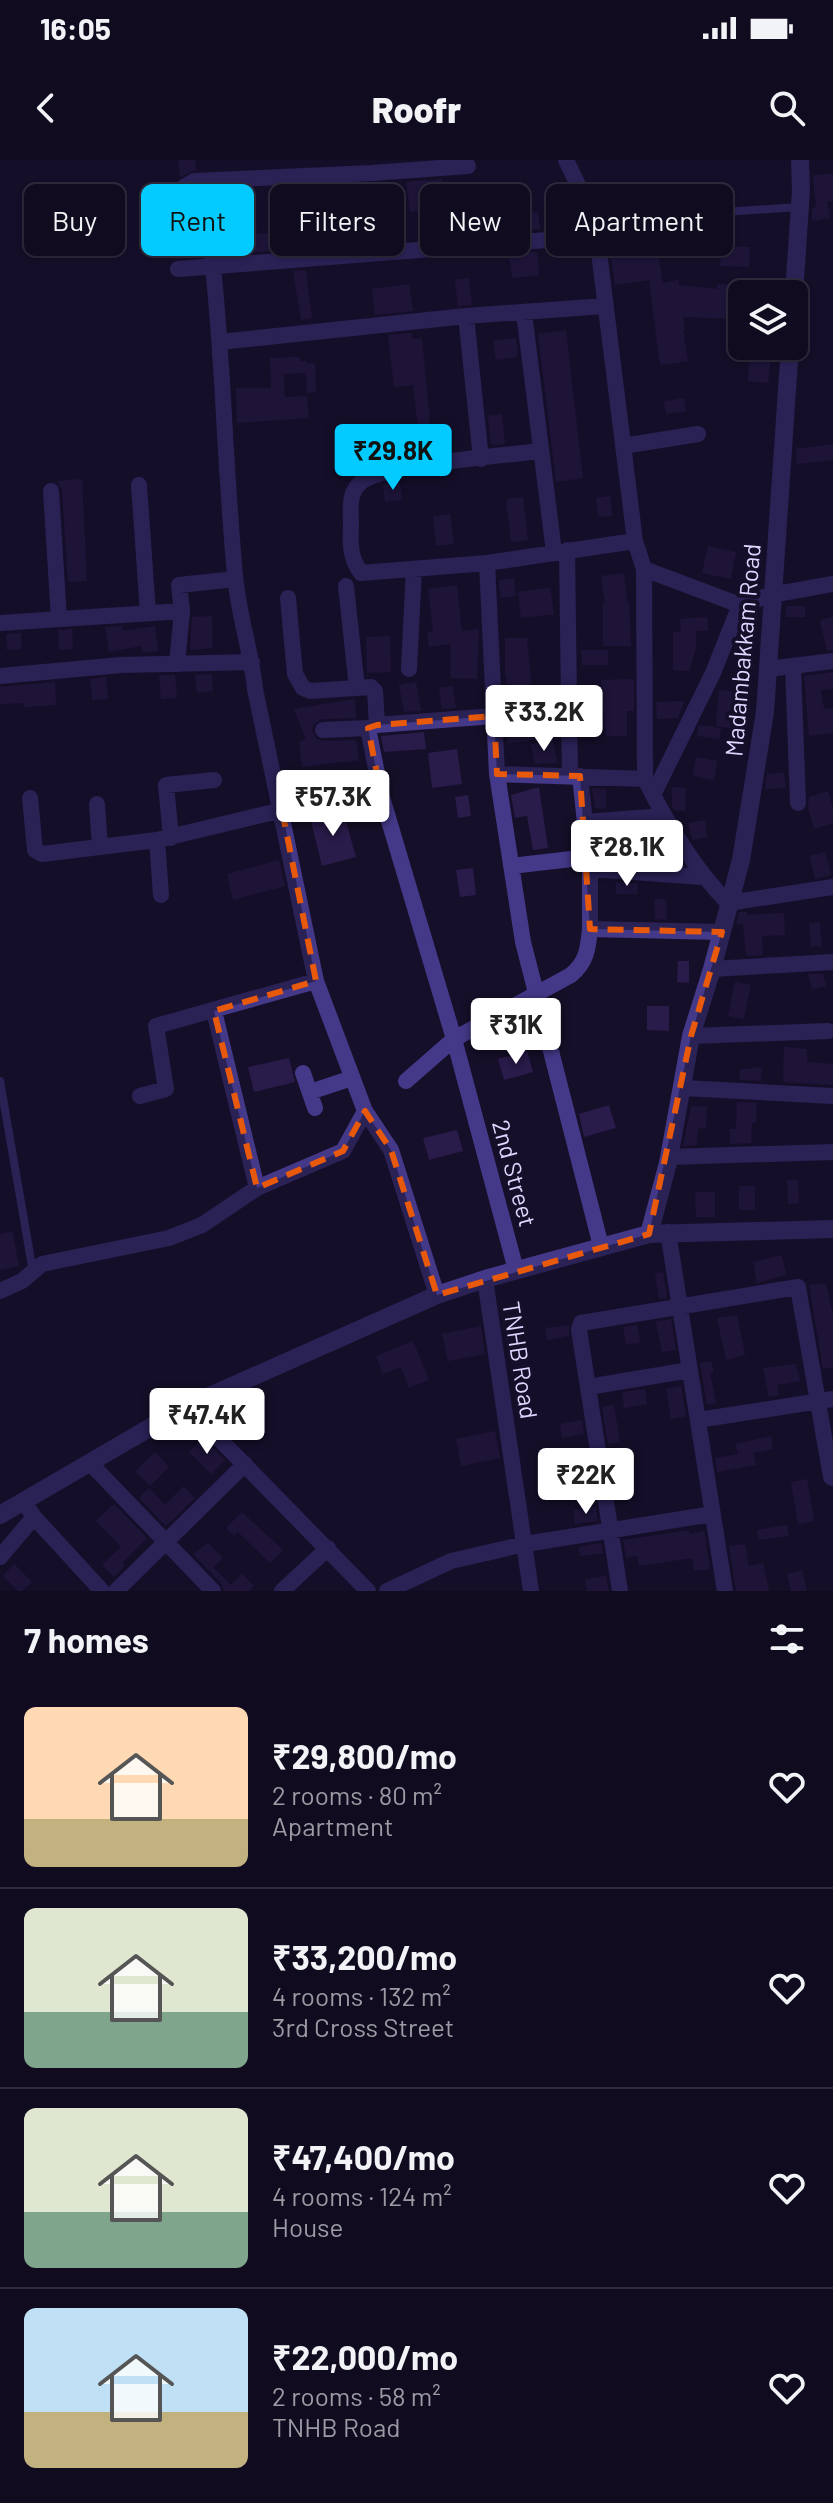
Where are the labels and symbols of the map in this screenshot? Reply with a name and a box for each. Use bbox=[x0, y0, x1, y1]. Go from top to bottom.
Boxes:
pin: ₹29.8K bbox=[328, 424, 458, 492]
street label: Madambakkam Road bbox=[718, 542, 766, 758]
pin: ₹33.2K bbox=[479, 685, 609, 753]
pin: ₹57.3K bbox=[268, 770, 398, 838]
pin: ₹28.1K bbox=[562, 820, 692, 888]
pin: ₹31K bbox=[469, 998, 563, 1066]
street label: 2nd Street bbox=[487, 1117, 543, 1229]
street label: TNHB Road bbox=[497, 1299, 545, 1421]
pin: ₹47.4K bbox=[142, 1388, 272, 1456]
pin: ₹22K bbox=[539, 1448, 633, 1516]

